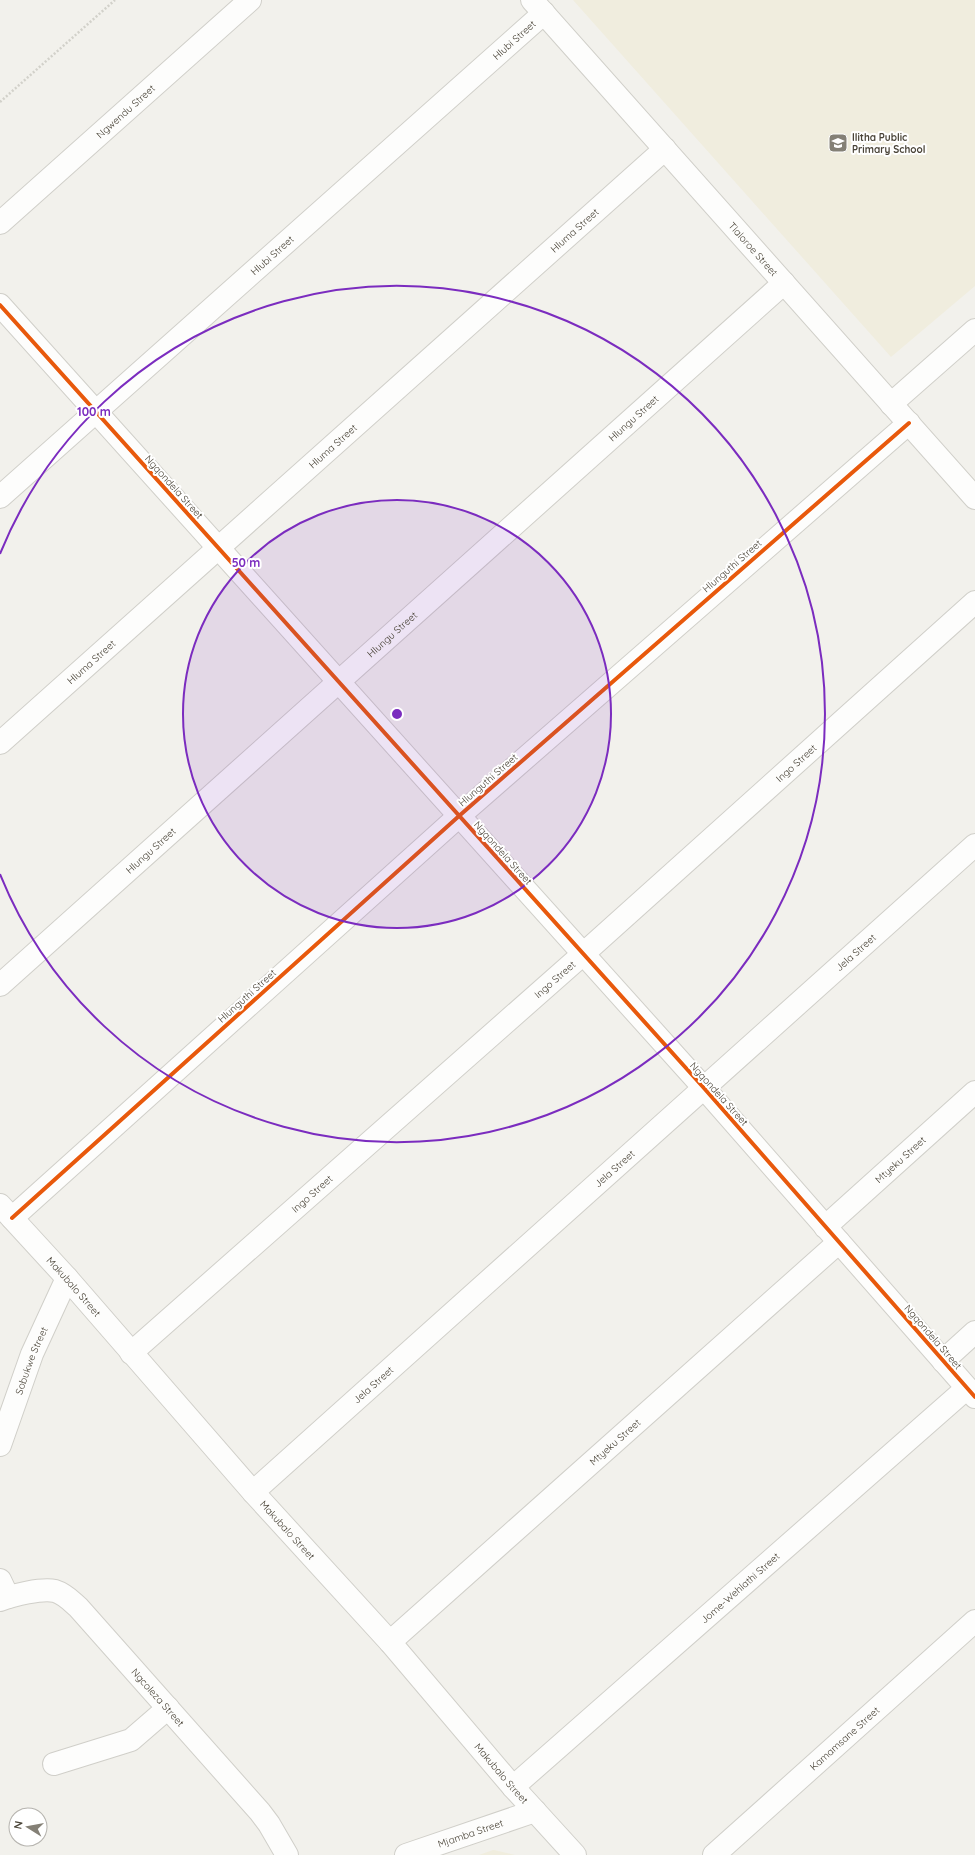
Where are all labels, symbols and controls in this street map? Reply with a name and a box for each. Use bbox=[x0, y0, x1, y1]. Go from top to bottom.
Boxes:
street label: Hlubi Street bbox=[490, 17, 539, 62]
street label: Ngwendu Street bbox=[93, 81, 158, 141]
place label: Ilitha Public Primary School bbox=[852, 131, 925, 156]
school or university icon: Ilitha Public Primary School bbox=[827, 132, 849, 154]
street label: Hluma Street bbox=[547, 205, 602, 255]
street label: Tlaloroe Street bbox=[726, 219, 781, 279]
street label: Hlubi Street bbox=[248, 232, 297, 278]
street label: Hlungu Street bbox=[605, 392, 661, 444]
text: 100 m bbox=[77, 404, 111, 419]
street label: Hluma Street bbox=[306, 421, 360, 471]
street label: Ngqondela Street bbox=[142, 452, 206, 522]
street label: Hlunguthi Street bbox=[700, 536, 765, 595]
text: 50 m bbox=[232, 555, 260, 570]
street label: Hlungu Street bbox=[364, 608, 420, 660]
street label: Hluma Street bbox=[64, 636, 118, 687]
centre of rings bbox=[390, 707, 404, 721]
street label: Ingo Street bbox=[773, 741, 819, 785]
street label: Hlunguthi Street bbox=[456, 750, 521, 809]
street label: Ngqondela Street bbox=[471, 818, 535, 888]
street label: Hlungu Street bbox=[123, 824, 179, 876]
street label: Jela Street bbox=[833, 930, 879, 974]
street label: Ingo Street bbox=[531, 957, 578, 1001]
street label: Hlunguthi Street bbox=[215, 966, 279, 1026]
street label: Ngqondela Street bbox=[687, 1059, 751, 1129]
street label: Mtyeku Street bbox=[872, 1133, 929, 1186]
street label: Jela Street bbox=[591, 1146, 638, 1190]
street label: Ingo Street bbox=[288, 1172, 335, 1215]
street label: Makubalo Street bbox=[44, 1254, 104, 1320]
street label: Ngqondela Street bbox=[901, 1302, 965, 1372]
street label: Sobukwe Street bbox=[12, 1324, 51, 1396]
street label: Jela Street bbox=[350, 1363, 396, 1406]
street label: Mtyeku Street bbox=[587, 1415, 643, 1468]
street label: Makubalo Street bbox=[257, 1498, 318, 1563]
street label: Jome-Wehlathi Street bbox=[698, 1549, 783, 1626]
street label: Ngcoleza Street bbox=[129, 1665, 188, 1729]
street label: Kamamsane Street bbox=[807, 1703, 882, 1773]
street label: Makubalo Street bbox=[472, 1740, 532, 1807]
north arrow bbox=[8, 1807, 48, 1847]
street label: Mjamba Street bbox=[436, 1816, 505, 1850]
text: N bbox=[11, 1820, 26, 1830]

